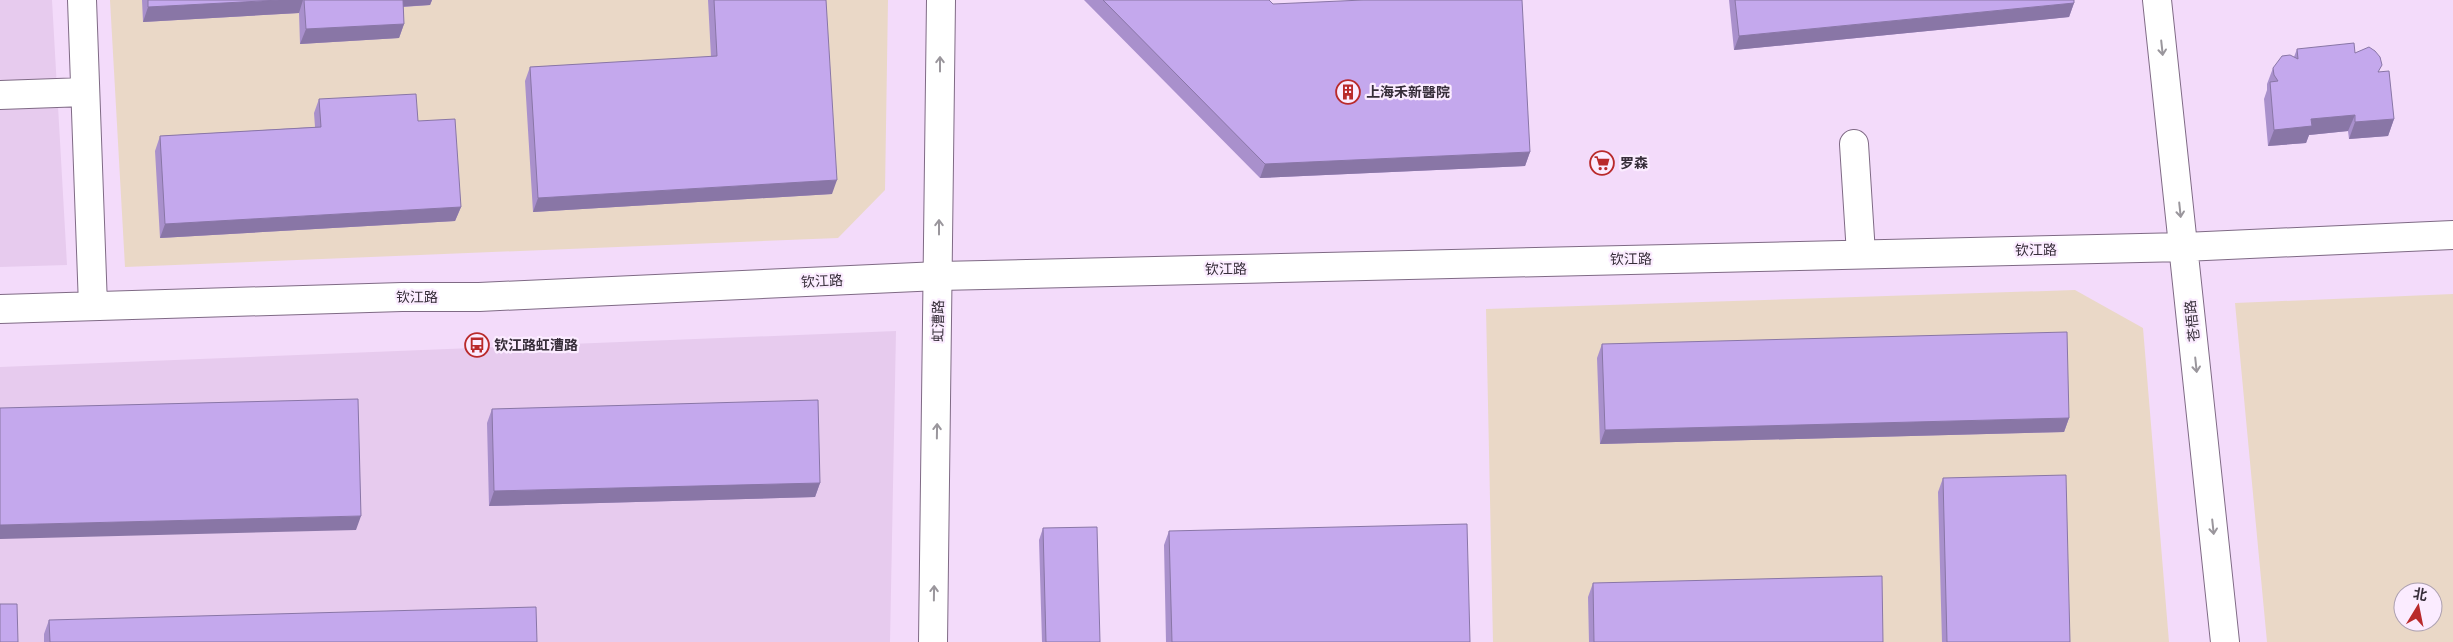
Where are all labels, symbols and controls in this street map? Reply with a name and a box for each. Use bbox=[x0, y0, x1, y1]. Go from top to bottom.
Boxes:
one-way arrow bbox=[2157, 40, 2167, 56]
one-way arrow bbox=[935, 57, 945, 73]
building icon: 上海禾新醫院 bbox=[1335, 79, 1361, 105]
place label: 上海禾新醫院 bbox=[1366, 84, 1450, 101]
supermarket icon: 罗森 bbox=[1589, 150, 1615, 176]
place label: 罗森 bbox=[1620, 155, 1648, 172]
one-way arrow bbox=[2175, 202, 2185, 218]
one-way arrow bbox=[934, 219, 944, 236]
street label: 钦江路 bbox=[2015, 242, 2057, 259]
street label: 钦江路 bbox=[1610, 251, 1652, 268]
street label: 钦江路 bbox=[1205, 261, 1247, 278]
street label: 钦江路 bbox=[801, 272, 843, 291]
street label: 钦江路 bbox=[396, 289, 438, 306]
street label: 苍梧路 bbox=[2182, 299, 2203, 343]
street label: 虹漕路 bbox=[930, 300, 947, 342]
bus stop icon: 钦江路虹漕路 bbox=[464, 332, 490, 358]
place label: 钦江路虹漕路 bbox=[494, 337, 578, 354]
one-way arrow bbox=[2191, 357, 2201, 373]
one-way arrow bbox=[932, 423, 941, 439]
one-way arrow bbox=[2208, 518, 2218, 534]
north arrow bbox=[2393, 582, 2443, 632]
text: 北 bbox=[2412, 585, 2429, 604]
one-way arrow bbox=[929, 586, 939, 602]

